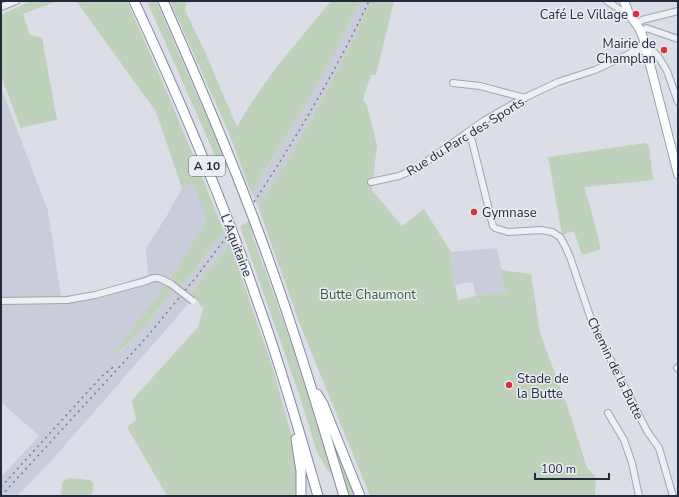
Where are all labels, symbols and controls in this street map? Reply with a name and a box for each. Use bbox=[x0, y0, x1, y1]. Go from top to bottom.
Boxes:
place label: Café Le Village bbox=[540, 6, 628, 24]
marker: Café Le Village bbox=[631, 9, 641, 19]
place label: Mairie de Champlan bbox=[596, 35, 656, 68]
marker: Mairie de Champlan bbox=[659, 45, 669, 55]
street label: Rue du Parc des Sports bbox=[403, 93, 528, 180]
road number: A 10 bbox=[189, 156, 225, 176]
place label: Gymnase bbox=[482, 204, 537, 222]
marker: Gymnase bbox=[469, 207, 479, 217]
street label: L'Aquitaine bbox=[216, 211, 256, 279]
park label: Butte Chaumont bbox=[320, 286, 416, 304]
street label: Chemin de la Butte bbox=[583, 314, 648, 423]
place label: Stade de la Butte bbox=[517, 370, 569, 403]
marker: Stade de la Butte bbox=[504, 380, 514, 390]
scale bar bbox=[535, 455, 609, 481]
text: 100 m bbox=[541, 461, 576, 477]

